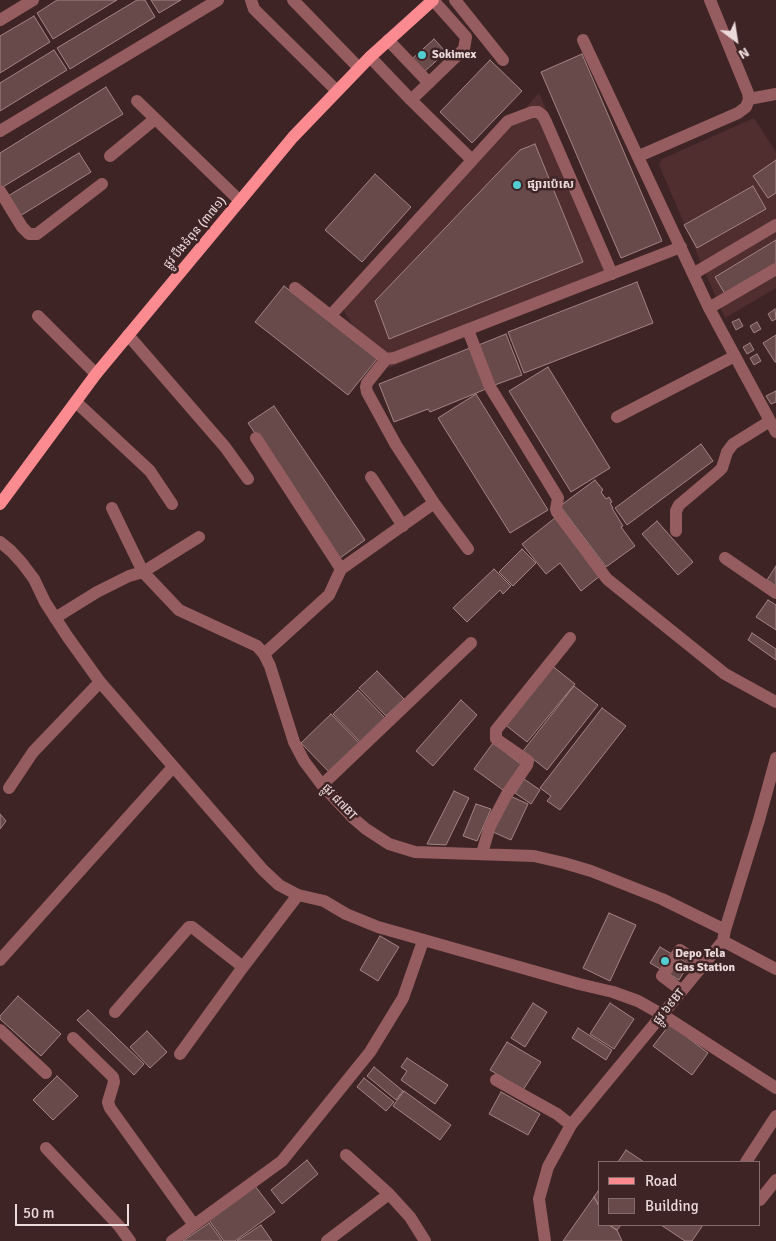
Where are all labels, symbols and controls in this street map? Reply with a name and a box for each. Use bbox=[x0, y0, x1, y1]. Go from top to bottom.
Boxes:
north arrow bbox=[711, 15, 761, 65]
text: N bbox=[735, 43, 753, 63]
place label: Sokimex bbox=[432, 48, 476, 62]
marker: Sokimex bbox=[416, 49, 428, 61]
place label: ផ្សារប៉េសេ bbox=[527, 178, 574, 192]
marker: ផ្សារប៉េសេ bbox=[511, 179, 523, 191]
street label: ផ្លូវ បឹងទំពុន (៣៧១) bbox=[161, 194, 229, 272]
street label: ផ្លូវ ៨៧BT bbox=[319, 781, 359, 823]
place label: Depo Tela Gas Station bbox=[675, 947, 735, 975]
marker: Depo Tela Gas Station bbox=[659, 955, 671, 967]
street label: ផ្លូវ ៦៩BT bbox=[650, 986, 688, 1028]
legend bbox=[598, 1161, 761, 1226]
text: Road bbox=[645, 1172, 677, 1190]
scale bar bbox=[18, 1194, 131, 1226]
text: Building bbox=[645, 1197, 699, 1215]
text: 50 m bbox=[23, 1204, 54, 1222]

